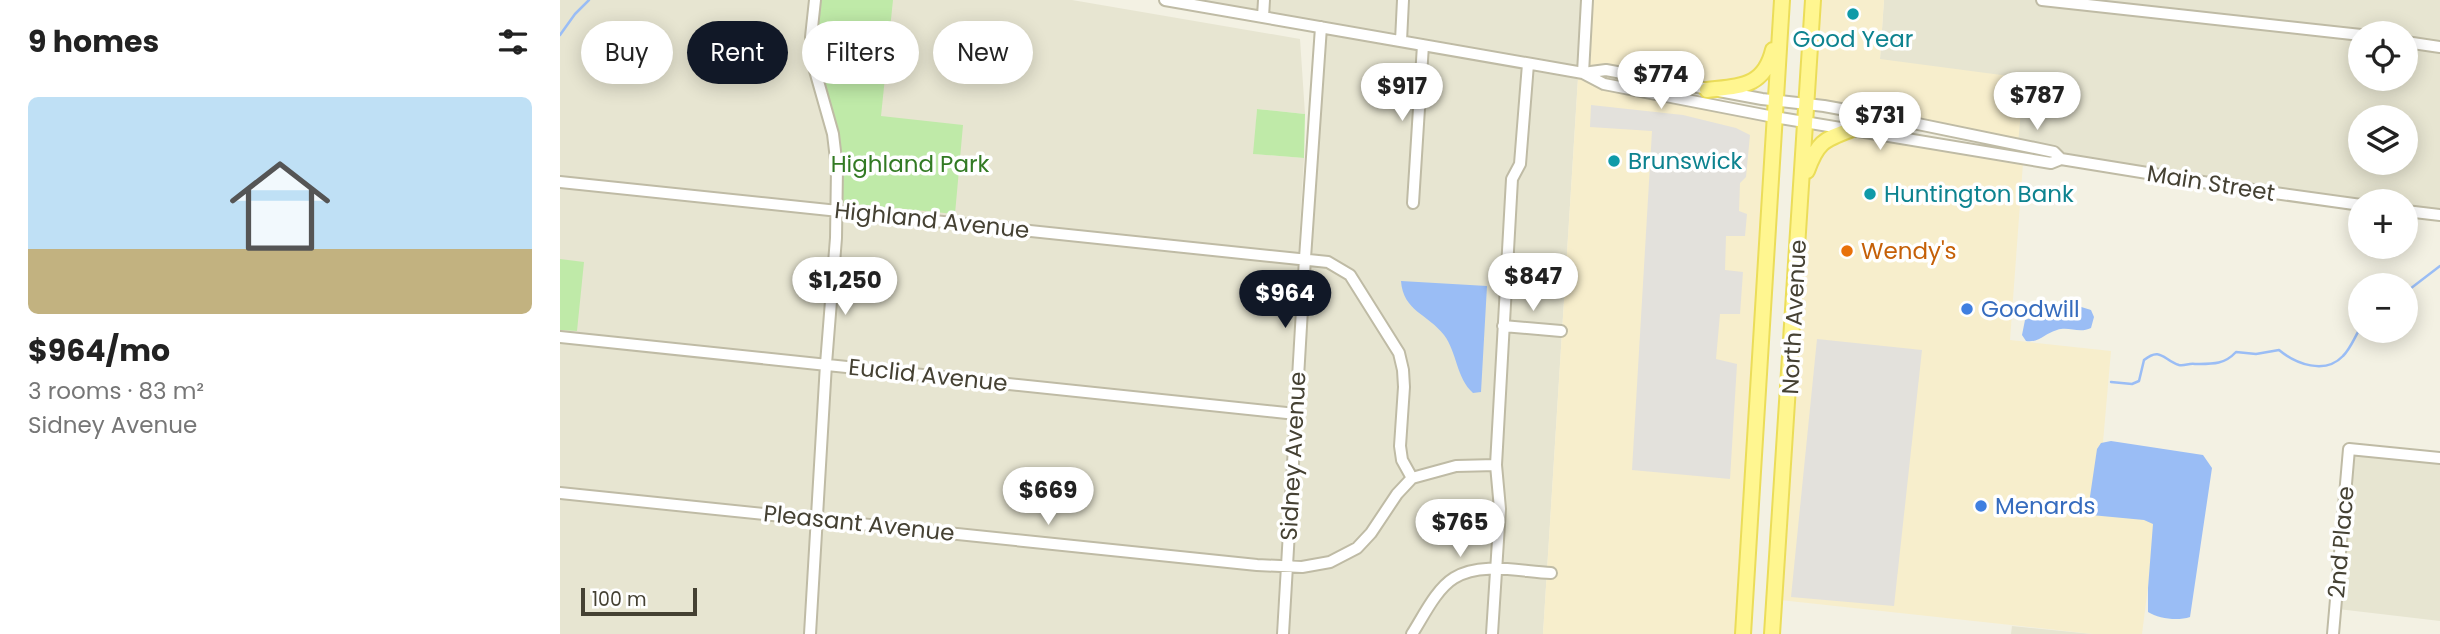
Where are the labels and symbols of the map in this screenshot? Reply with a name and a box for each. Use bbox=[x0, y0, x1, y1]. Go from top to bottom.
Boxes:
marker: Good Year bbox=[1845, 6, 1861, 22]
place label: Good Year bbox=[1793, 23, 1913, 55]
pin: $774 bbox=[1620, 52, 1702, 111]
pin: $917 bbox=[1361, 64, 1443, 123]
pin: $787 bbox=[1996, 72, 2078, 132]
pin: $731 bbox=[1839, 92, 1921, 152]
place label: Brunswick bbox=[1628, 145, 1743, 177]
park label: Highland Park bbox=[831, 148, 990, 180]
marker: Brunswick bbox=[1606, 153, 1622, 169]
street label: Main Street bbox=[2145, 157, 2277, 209]
place label: Huntington Bank bbox=[1884, 178, 2074, 210]
marker: Huntington Bank bbox=[1862, 186, 1878, 202]
street label: Highland Avenue bbox=[833, 194, 1031, 246]
place label: Wendy's bbox=[1861, 235, 1957, 267]
street label: North Avenue bbox=[1774, 239, 1814, 395]
marker: Wendy's bbox=[1839, 243, 1855, 259]
pin: $847 bbox=[1492, 254, 1574, 313]
pin: $1,250 bbox=[788, 258, 902, 317]
pin: $964 bbox=[1244, 270, 1326, 330]
place label: Goodwill bbox=[1981, 293, 2080, 325]
marker: Goodwill bbox=[1959, 301, 1975, 317]
street label: Euclid Avenue bbox=[847, 351, 1009, 399]
street label: Sidney Avenue bbox=[1273, 371, 1313, 541]
pin: $669 bbox=[1007, 468, 1089, 527]
street label: 2nd Place bbox=[2320, 485, 2362, 599]
place label: Menards bbox=[1995, 490, 2095, 522]
street label: Pleasant Avenue bbox=[762, 497, 956, 549]
marker: Menards bbox=[1973, 498, 1989, 514]
pin: $765 bbox=[1419, 500, 1501, 559]
scale bar bbox=[581, 585, 696, 617]

